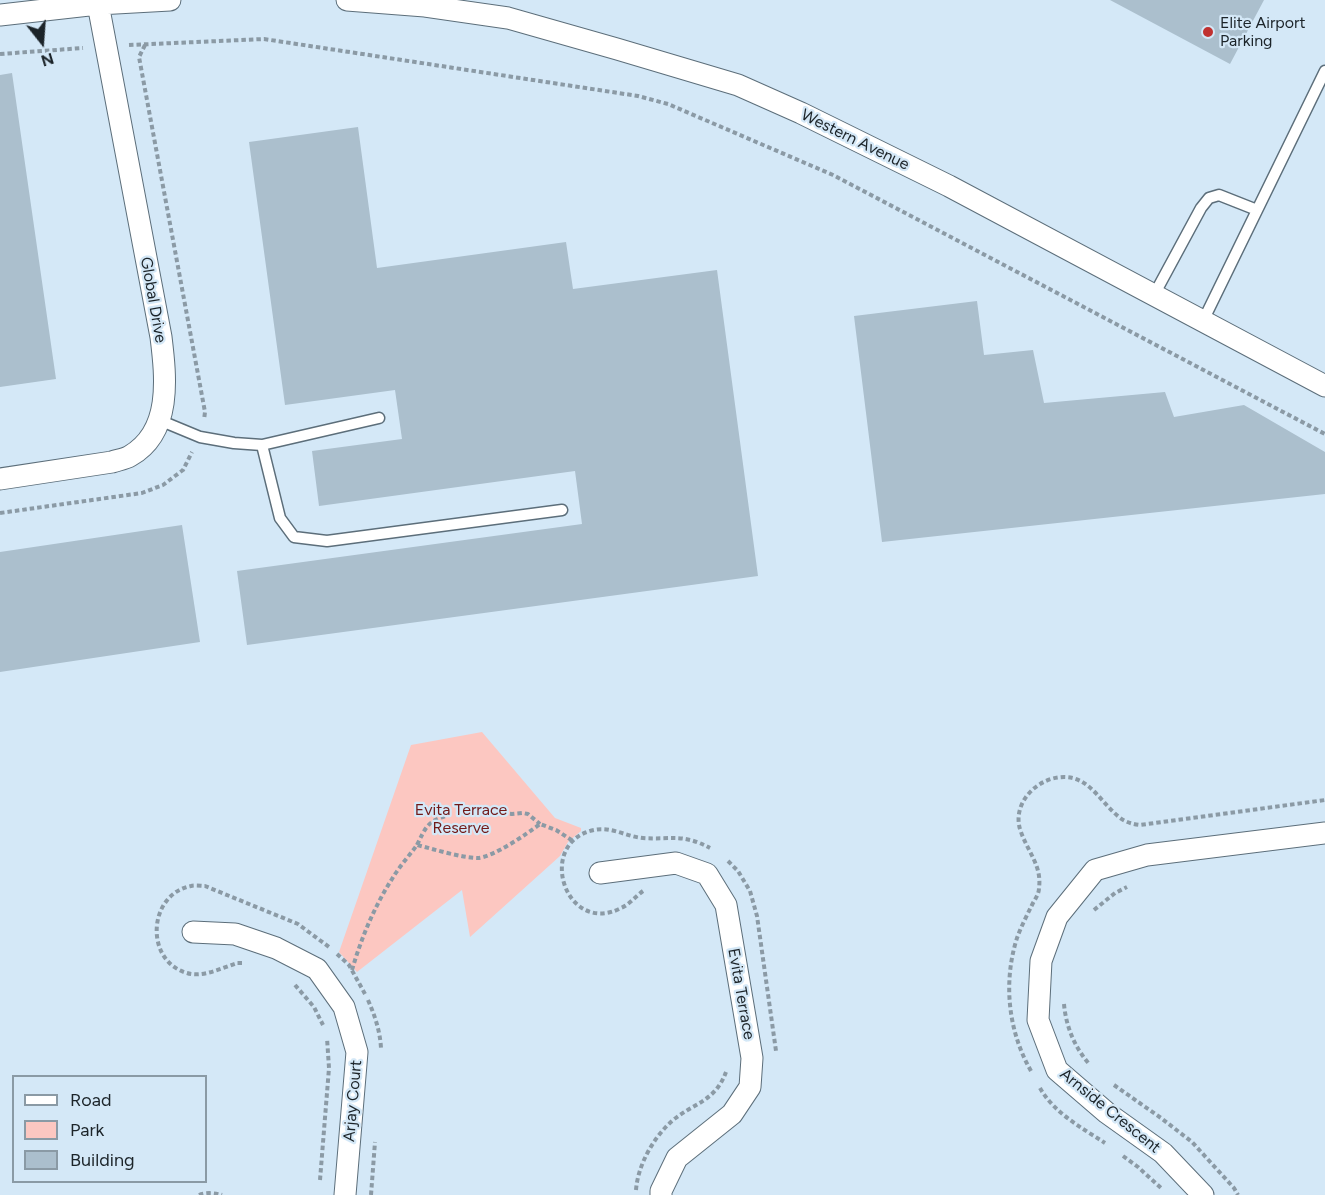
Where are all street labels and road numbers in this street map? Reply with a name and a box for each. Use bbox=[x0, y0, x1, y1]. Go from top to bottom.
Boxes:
street label: Western Avenue bbox=[798, 105, 912, 175]
street label: Global Drive bbox=[136, 256, 170, 344]
street label: Evita Terrace bbox=[724, 947, 758, 1041]
street label: Arjay Court bbox=[340, 1059, 366, 1143]
street label: Arnside Crescent bbox=[1056, 1065, 1164, 1157]

